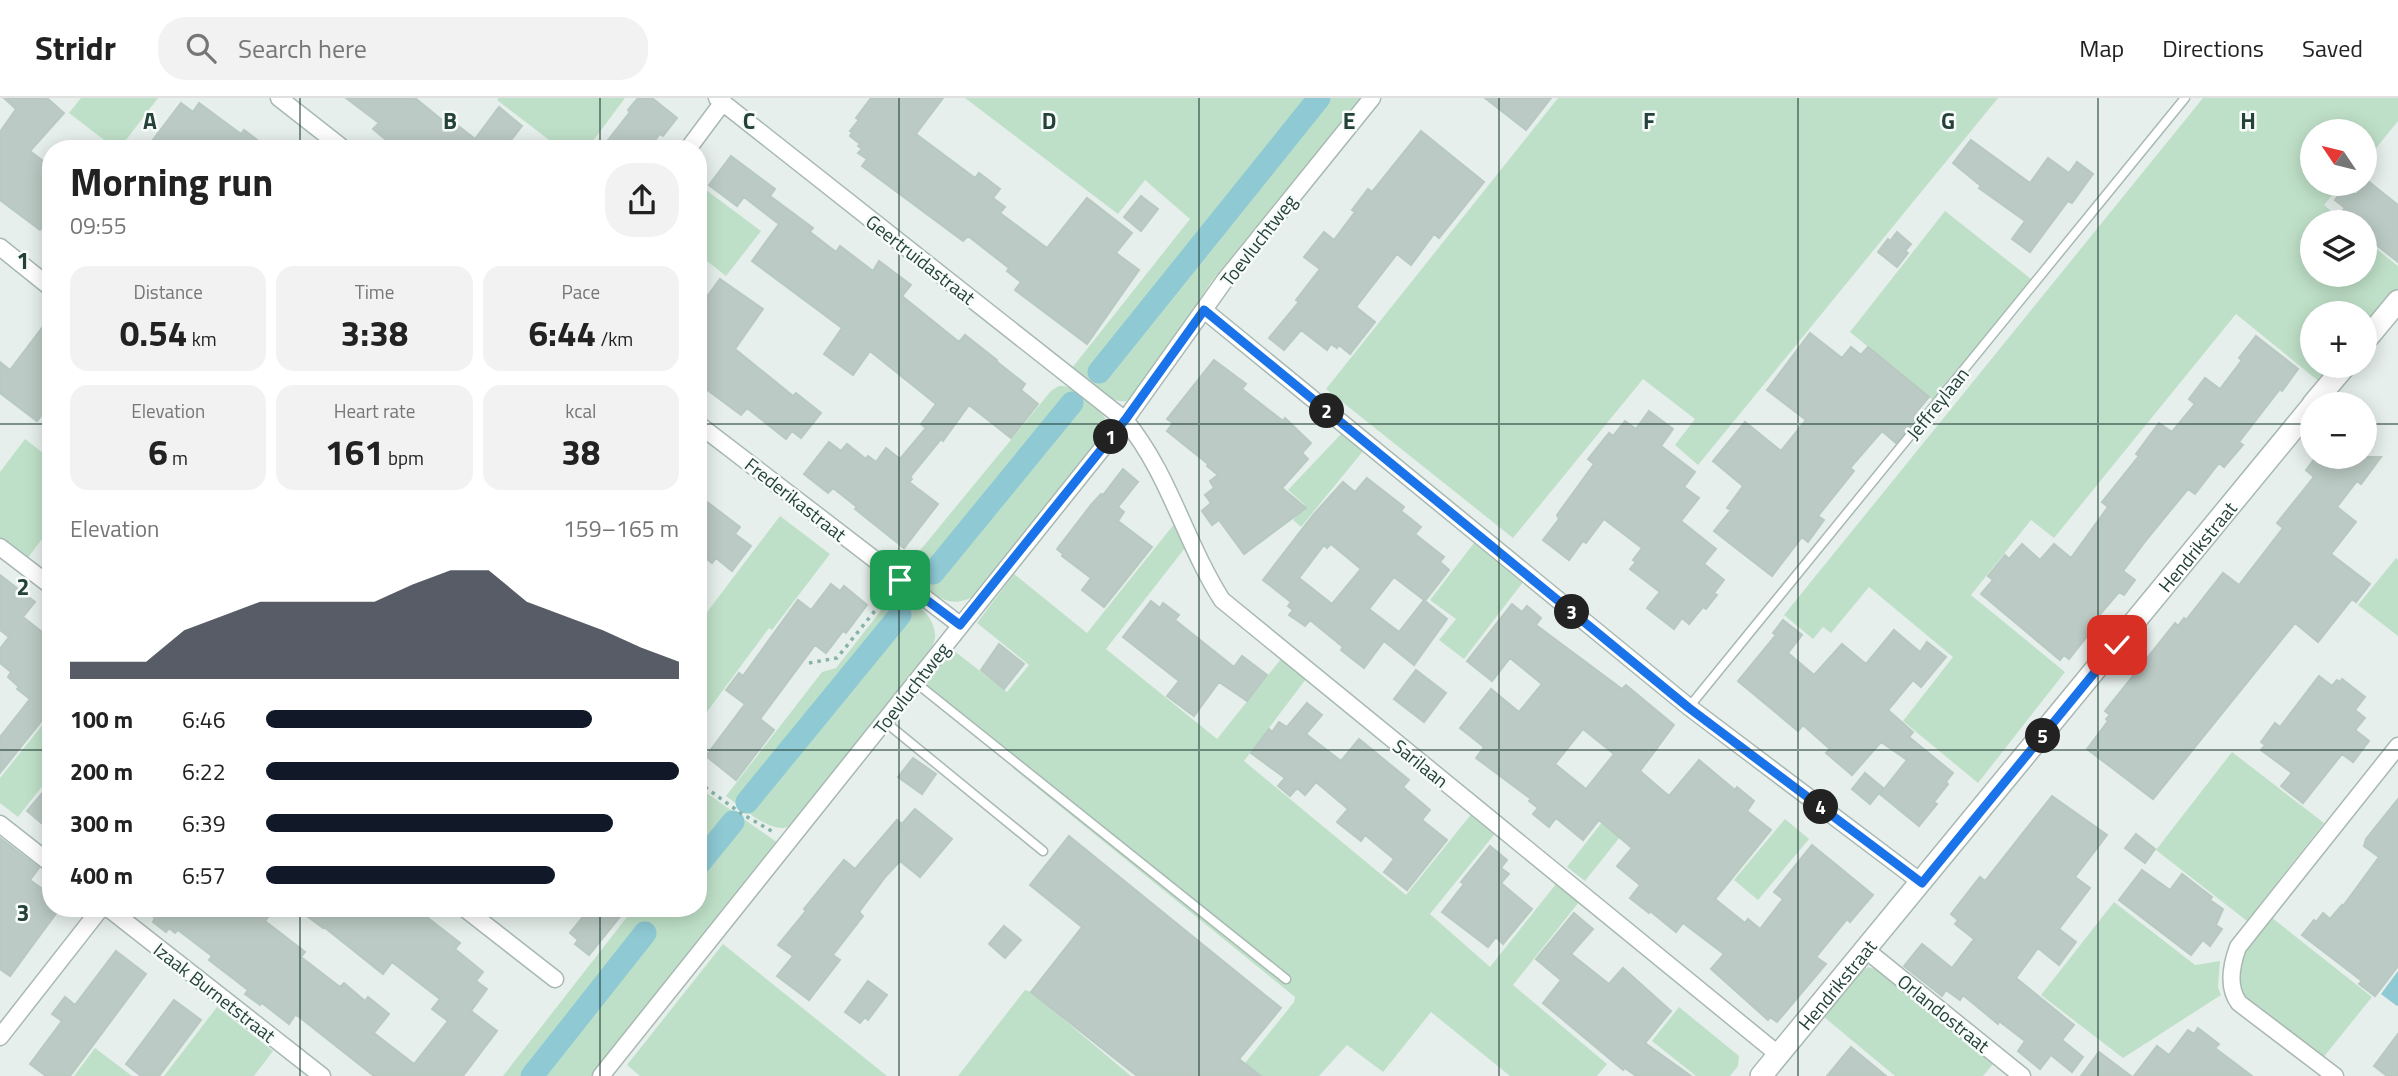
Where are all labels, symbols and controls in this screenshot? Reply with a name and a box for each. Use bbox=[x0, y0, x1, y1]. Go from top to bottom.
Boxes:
search box bbox=[158, 17, 648, 80]
text: Stridr bbox=[35, 23, 116, 73]
icon: search bbox=[182, 29, 220, 67]
text: Search here bbox=[238, 29, 367, 68]
text: Map bbox=[2079, 30, 2124, 66]
text: Directions bbox=[2162, 30, 2264, 66]
text: Saved bbox=[2302, 30, 2363, 66]
text: A bbox=[143, 103, 157, 138]
text: B bbox=[443, 103, 457, 138]
text: C bbox=[743, 103, 755, 138]
text: D bbox=[1042, 103, 1056, 138]
text: E bbox=[1343, 103, 1355, 138]
text: F bbox=[1643, 103, 1655, 138]
text: G bbox=[1941, 103, 1955, 138]
text: H bbox=[2240, 103, 2256, 138]
north arrow bbox=[2300, 119, 2376, 196]
map controls bbox=[2300, 119, 2377, 469]
text: Morning run bbox=[70, 153, 273, 211]
button: share bbox=[605, 163, 679, 237]
street label: Toevluchtweg bbox=[1213, 187, 1303, 292]
street label: Geertruidastraat bbox=[860, 207, 982, 311]
text: 09:55 bbox=[70, 208, 127, 243]
button: layers bbox=[2300, 210, 2377, 287]
text: 1 bbox=[17, 243, 29, 278]
text: Distance bbox=[133, 277, 203, 306]
text: Time bbox=[355, 277, 394, 306]
text: Pace bbox=[562, 277, 600, 306]
button: + bbox=[2300, 301, 2377, 378]
text: 0.54 bbox=[120, 306, 187, 360]
text: 3:38 bbox=[341, 306, 408, 360]
text: 6:44 bbox=[528, 306, 596, 360]
text: km bbox=[187, 324, 217, 353]
text: /km bbox=[596, 324, 633, 353]
street label: Jeffreylaan bbox=[1899, 360, 1975, 446]
button: − bbox=[2300, 392, 2377, 469]
pin: 2 bbox=[1310, 394, 1344, 428]
text: Elevation bbox=[131, 396, 205, 425]
text: Heart rate bbox=[334, 396, 415, 425]
text: kcal bbox=[565, 396, 596, 425]
text: 2 bbox=[1321, 396, 1332, 425]
pin: 1 bbox=[1094, 420, 1128, 454]
text: 1 bbox=[1105, 422, 1116, 451]
text: 6 bbox=[148, 425, 168, 479]
text: 161 bbox=[325, 425, 384, 479]
text: 38 bbox=[561, 425, 600, 479]
text: m bbox=[168, 443, 188, 472]
text: bpm bbox=[384, 443, 424, 472]
street label: Frederikastraat bbox=[739, 450, 853, 548]
street label: Hendrikstraat bbox=[2151, 494, 2243, 598]
text: Elevation bbox=[70, 511, 159, 546]
text: 159–165 m bbox=[563, 511, 679, 546]
pin bbox=[870, 550, 930, 610]
icon: arrive bbox=[881, 561, 919, 599]
text: 2 bbox=[17, 569, 29, 604]
pin: 3 bbox=[1554, 594, 1590, 630]
text: 3 bbox=[1566, 597, 1577, 626]
pin bbox=[2087, 615, 2147, 675]
icon: check bbox=[2098, 626, 2136, 664]
street label: Toevluchtweg bbox=[866, 635, 956, 740]
text: 100 m bbox=[70, 702, 133, 737]
text: 6:46 bbox=[182, 702, 226, 737]
pin: 5 bbox=[2025, 718, 2060, 754]
text: 5 bbox=[2037, 721, 2048, 750]
street label: Sarilaan bbox=[1387, 732, 1455, 794]
text: 200 m bbox=[70, 754, 133, 789]
text: 6:22 bbox=[182, 754, 226, 789]
pin: 4 bbox=[1804, 790, 1839, 824]
text: 4 bbox=[1815, 792, 1826, 821]
text: 300 m bbox=[70, 806, 133, 841]
text: 6:39 bbox=[182, 806, 226, 841]
text: 400 m bbox=[70, 858, 133, 893]
text: 6:57 bbox=[182, 858, 226, 893]
text: 3 bbox=[17, 895, 29, 930]
street label: Hendrikstraat bbox=[1790, 932, 1883, 1036]
street label: Izaak Burnetstraat bbox=[148, 935, 283, 1049]
street label: Orlandostraat bbox=[1892, 967, 1997, 1059]

